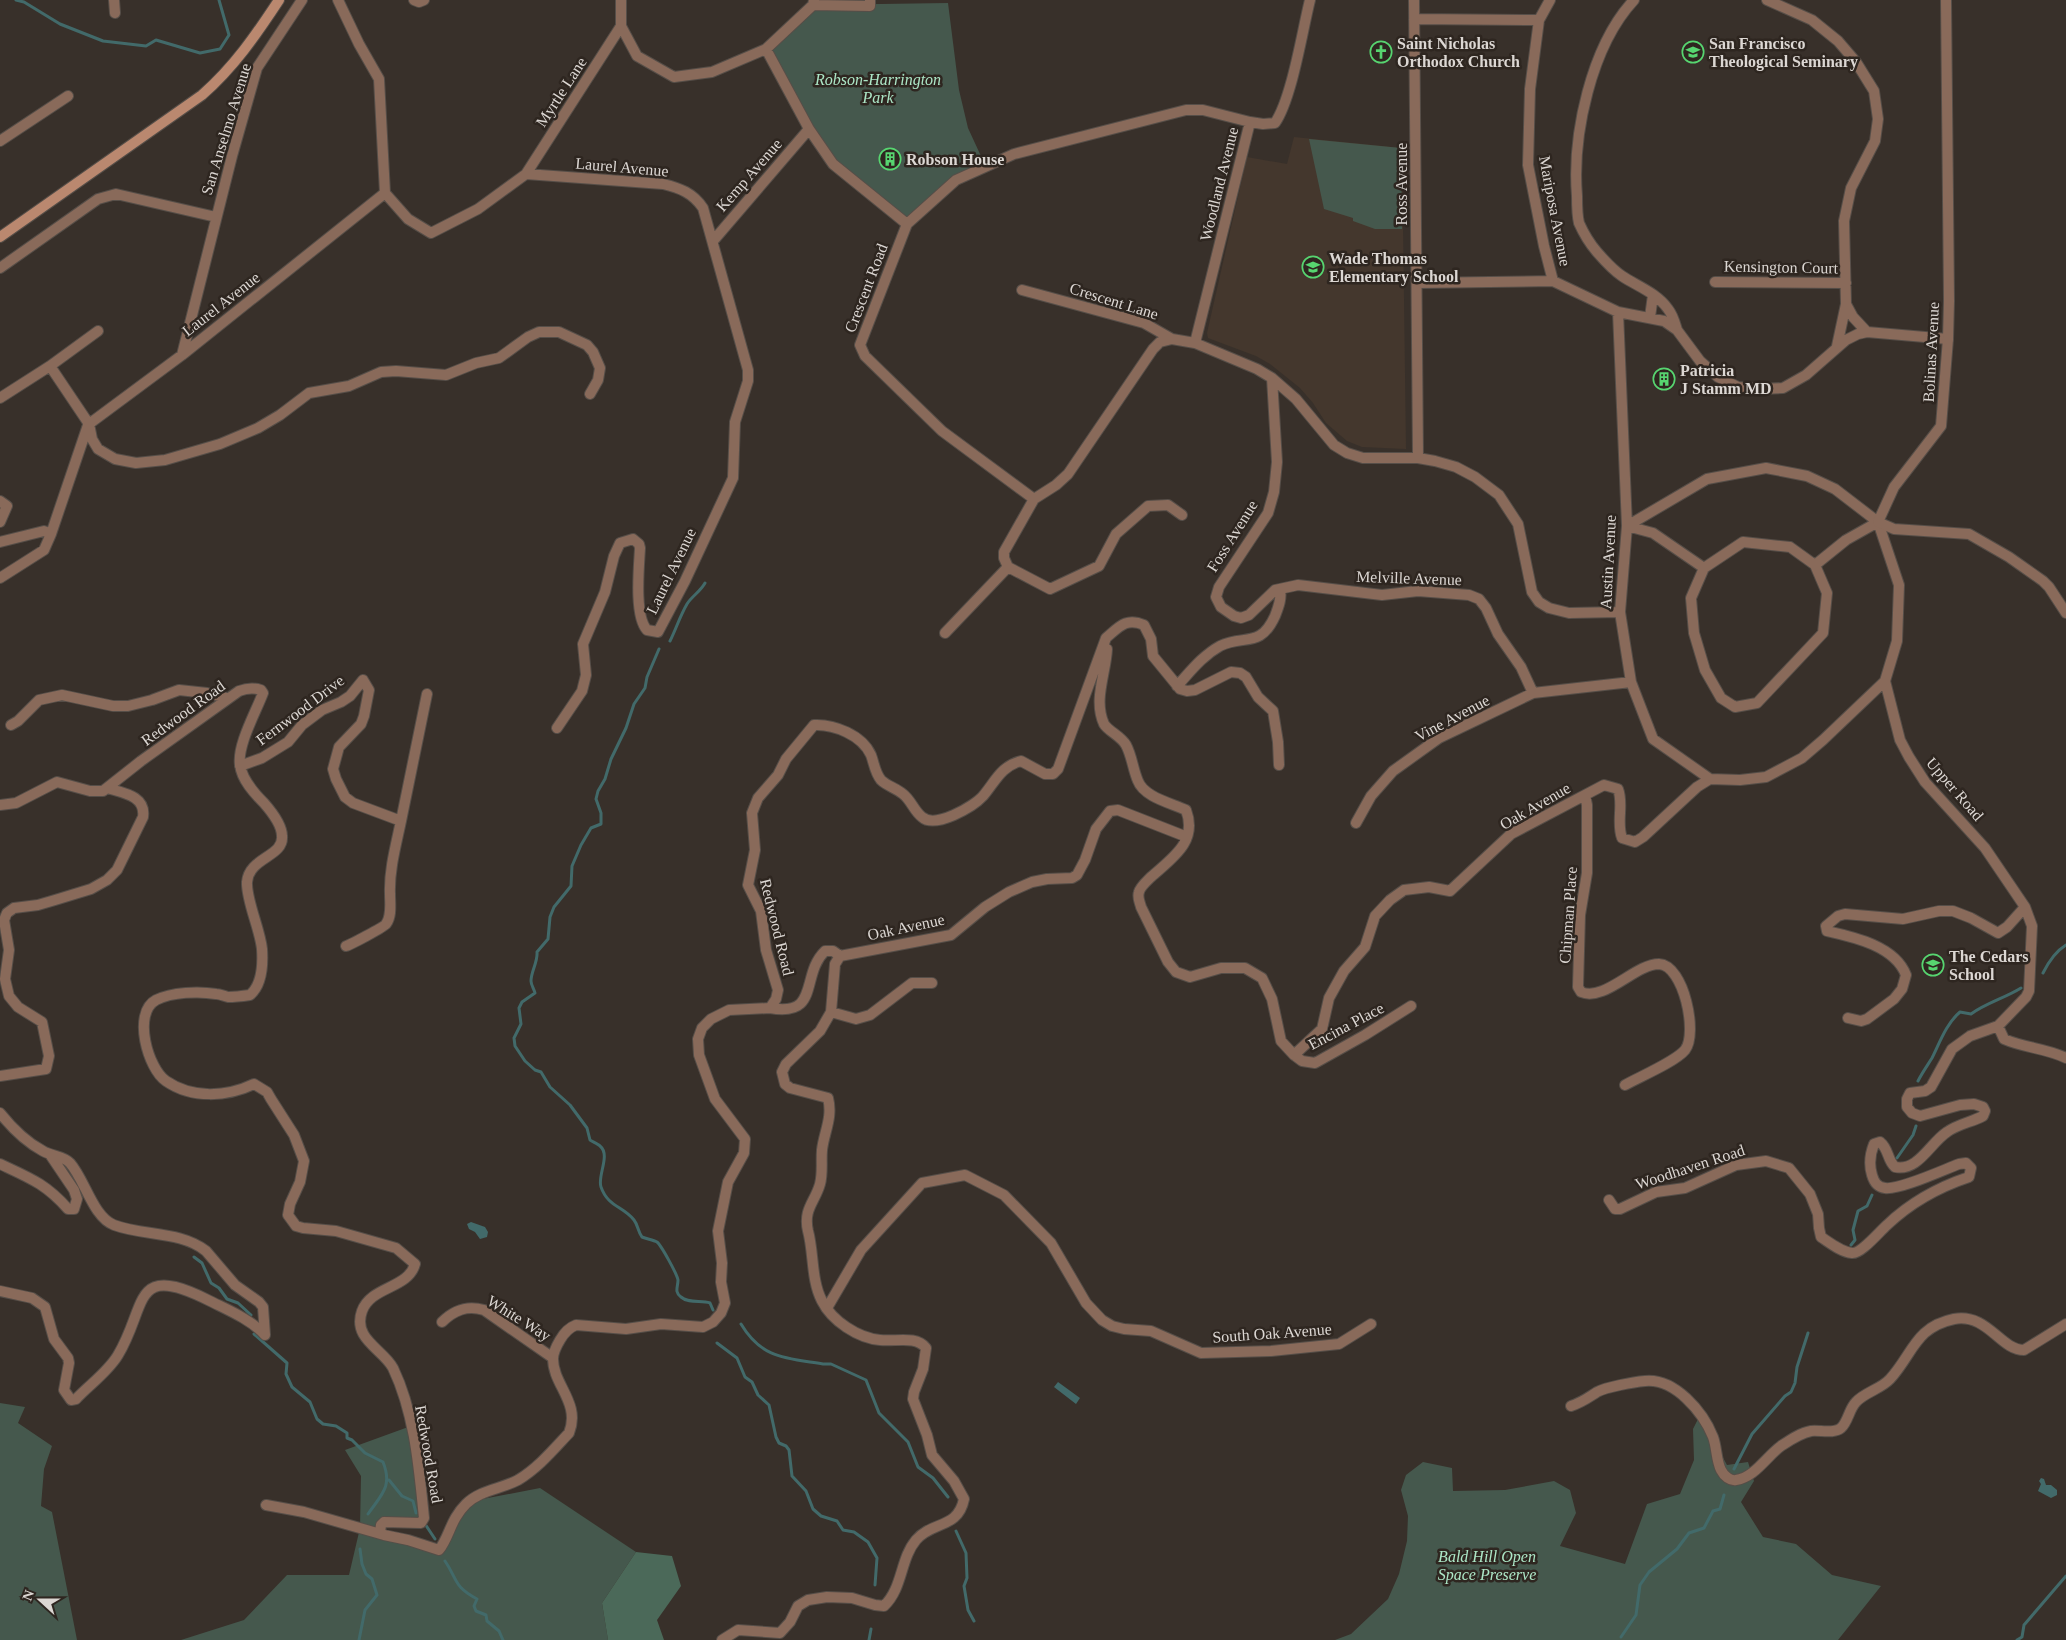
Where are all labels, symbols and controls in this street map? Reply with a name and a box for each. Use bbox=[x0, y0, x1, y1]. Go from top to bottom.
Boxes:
place label: Saint Nicholas Orthodox Church bbox=[1397, 35, 1520, 70]
place label: San Francisco Theological Seminary bbox=[1709, 35, 1858, 71]
church icon: Saint Nicholas Orthodox Church bbox=[1369, 40, 1393, 64]
school or university icon: San Francisco Theological Seminary bbox=[1681, 40, 1705, 64]
street label: Myrtle Lane bbox=[532, 54, 591, 131]
street label: San Anselmo Avenue bbox=[198, 61, 254, 197]
park label: Robson-Harrington Park bbox=[814, 71, 941, 106]
street label: Woodland Avenue bbox=[1197, 125, 1241, 243]
street label: Kemp Avenue bbox=[713, 135, 786, 215]
street label: Ross Avenue bbox=[1393, 143, 1410, 225]
building icon: Robson House bbox=[878, 147, 902, 171]
place label: Robson House bbox=[906, 151, 1004, 168]
street label: Laurel Avenue bbox=[575, 154, 669, 180]
street label: Mariposa Avenue bbox=[1535, 154, 1574, 268]
street label: Crescent Road bbox=[841, 241, 891, 335]
place label: Wade Thomas Elementary School bbox=[1329, 250, 1459, 286]
school or university icon: Wade Thomas Elementary School bbox=[1301, 255, 1325, 279]
street label: Kensington Court bbox=[1724, 258, 1839, 278]
street label: Laurel Avenue bbox=[179, 269, 263, 339]
street label: Crescent Lane bbox=[1068, 279, 1160, 323]
street label: Bolinas Avenue bbox=[1920, 301, 1942, 403]
place label: Patricia J Stamm MD bbox=[1680, 362, 1772, 397]
building icon: Patricia J Stamm MD bbox=[1652, 367, 1676, 391]
street label: Foss Avenue bbox=[1203, 497, 1261, 575]
street label: Austin Avenue bbox=[1597, 514, 1619, 610]
street label: Laurel Avenue bbox=[643, 525, 699, 617]
street label: Melville Avenue bbox=[1356, 568, 1462, 588]
street label: Fernwood Drive bbox=[253, 672, 347, 748]
street label: Redwood Road bbox=[138, 677, 228, 749]
street label: Vine Avenue bbox=[1412, 691, 1492, 745]
street label: Upper Road bbox=[1922, 754, 1987, 825]
street label: Oak Avenue bbox=[1497, 779, 1573, 833]
street label: Chipman Place bbox=[1556, 866, 1581, 964]
street label: Redwood Road bbox=[757, 877, 797, 977]
street label: Oak Avenue bbox=[866, 911, 946, 943]
place label: The Cedars School bbox=[1949, 948, 2029, 983]
school or university icon: The Cedars School bbox=[1921, 953, 1945, 977]
street label: Encina Place bbox=[1305, 999, 1387, 1053]
street label: Woodhaven Road bbox=[1633, 1141, 1747, 1193]
street label: White Way bbox=[484, 1292, 554, 1345]
street label: South Oak Avenue bbox=[1212, 1320, 1332, 1346]
street label: Redwood Road bbox=[412, 1404, 446, 1504]
park label: Bald Hill Open Space Preserve bbox=[1438, 1548, 1536, 1584]
north arrow bbox=[15, 1575, 65, 1625]
text: N bbox=[20, 1588, 37, 1603]

